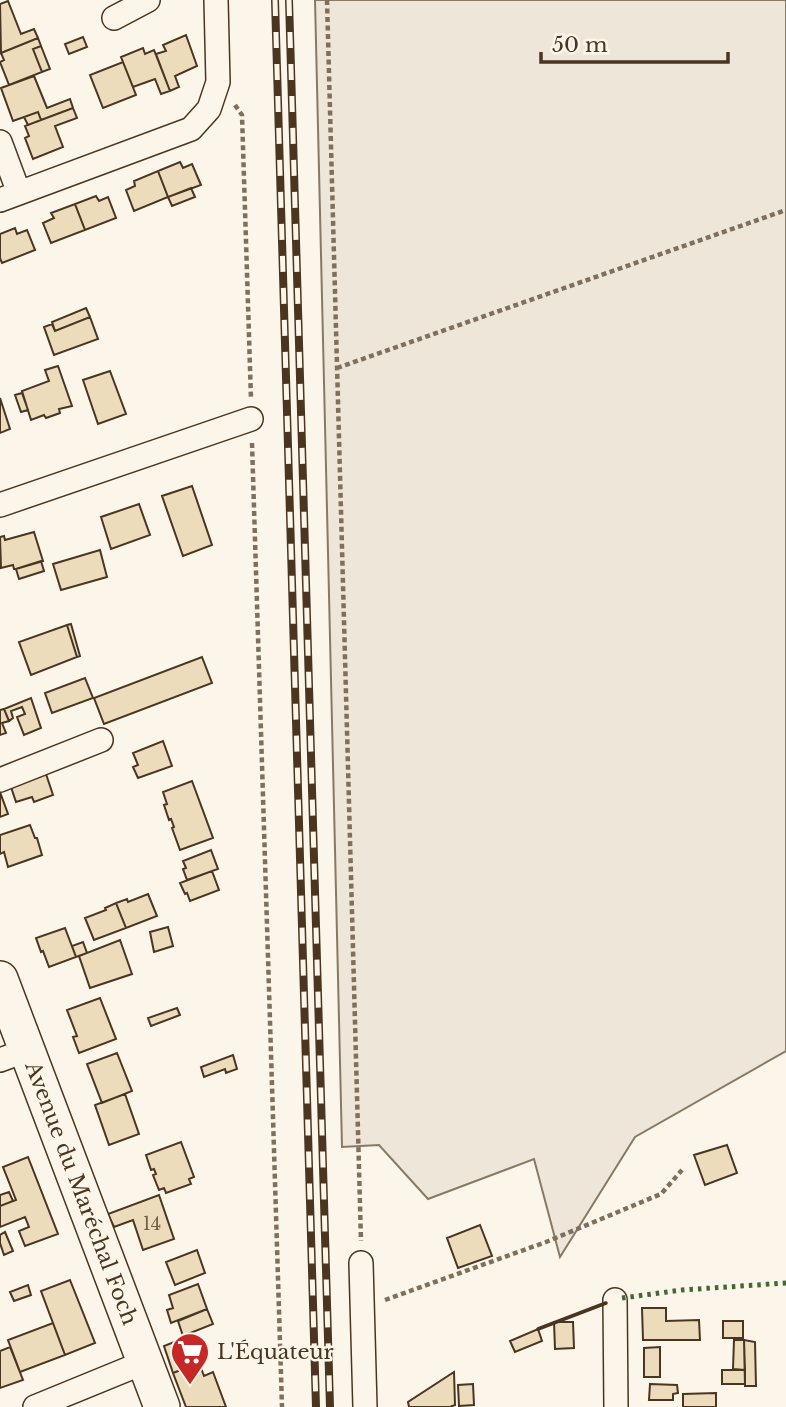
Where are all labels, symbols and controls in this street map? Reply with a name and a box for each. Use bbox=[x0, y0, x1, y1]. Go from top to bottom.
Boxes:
scale bar bbox=[541, 21, 728, 65]
text: 50 m bbox=[552, 32, 608, 58]
street label: Avenue du Maréchal Foch bbox=[19, 1057, 143, 1329]
house number: 14 bbox=[143, 1213, 161, 1235]
supermarket icon: L'Équateur bbox=[169, 1331, 211, 1386]
place label: L'Équateur bbox=[217, 1339, 334, 1365]

